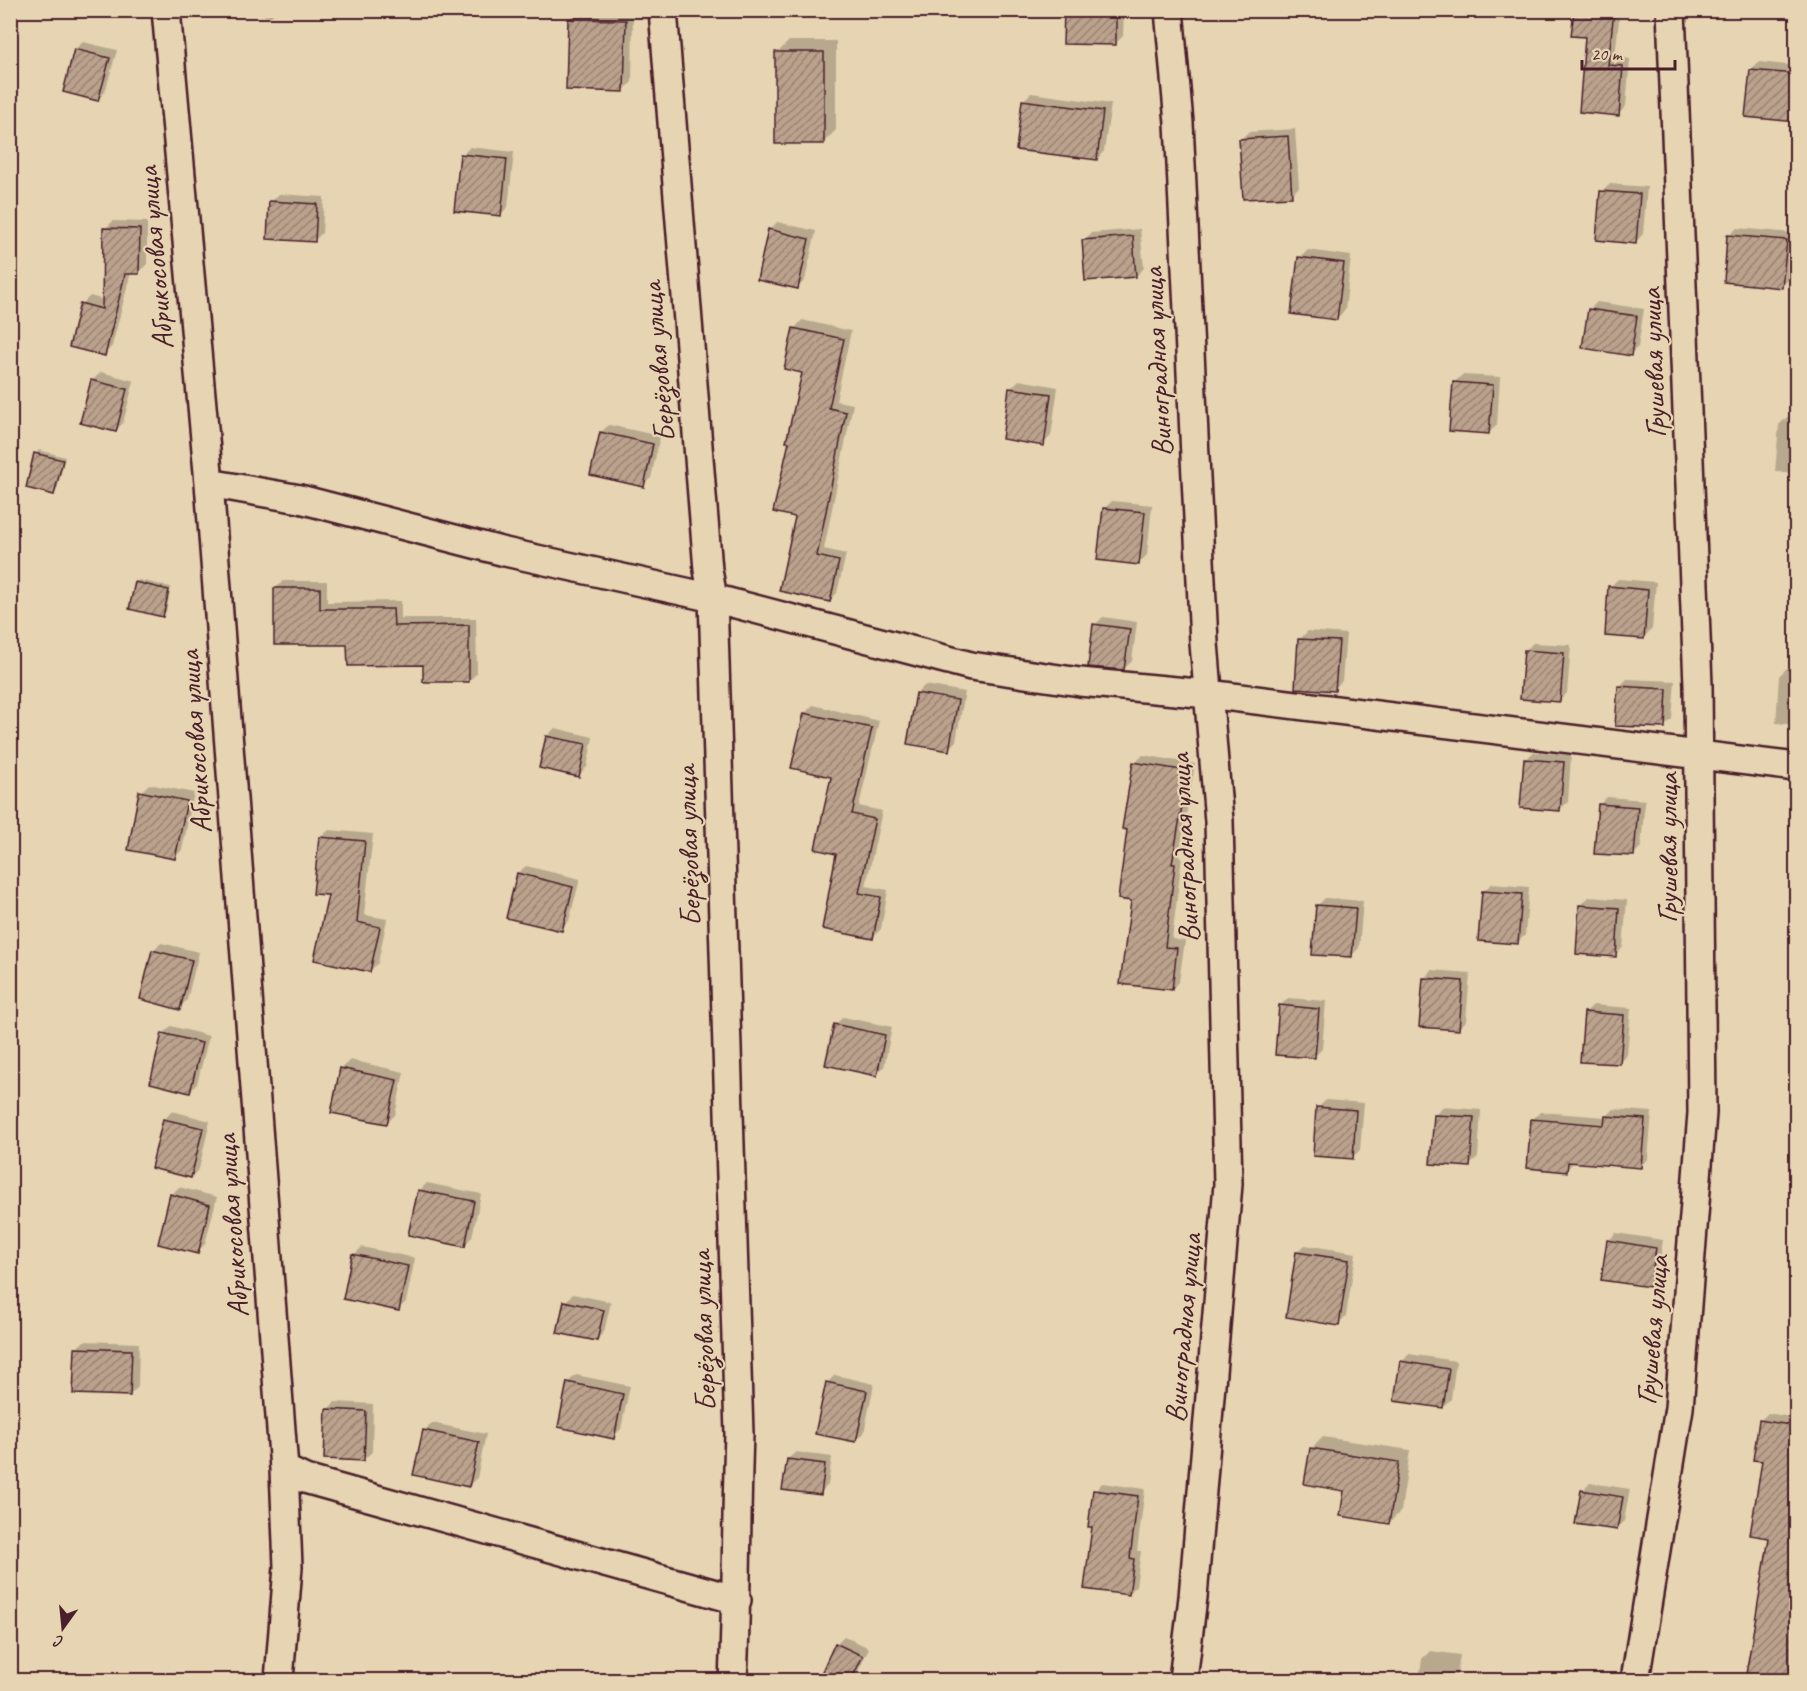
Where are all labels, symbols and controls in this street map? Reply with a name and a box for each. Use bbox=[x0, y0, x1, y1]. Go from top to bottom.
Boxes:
scale bar bbox=[1582, 33, 1675, 71]
text: 20 m bbox=[1591, 43, 1624, 65]
street label: Абрикосовая улица bbox=[128, 163, 182, 351]
street label: Виноградная улица bbox=[1133, 265, 1181, 457]
street label: Берёзовая улица bbox=[632, 278, 684, 444]
street label: Грушевая улица bbox=[1631, 286, 1675, 439]
street label: Абрикосовая улица bbox=[170, 647, 220, 835]
street label: Виноградная улица bbox=[1160, 751, 1208, 943]
street label: Берёзовая улица bbox=[666, 762, 710, 927]
street label: Грушевая улица bbox=[1648, 771, 1686, 923]
street label: Абрикосовая улица bbox=[207, 1131, 257, 1319]
street label: Виноградная улица bbox=[1156, 1230, 1210, 1424]
street label: Берёзовая улица bbox=[681, 1247, 725, 1412]
street label: Грушевая улица bbox=[1627, 1252, 1678, 1406]
north arrow bbox=[33, 1598, 93, 1658]
text: С bbox=[51, 1630, 66, 1652]

